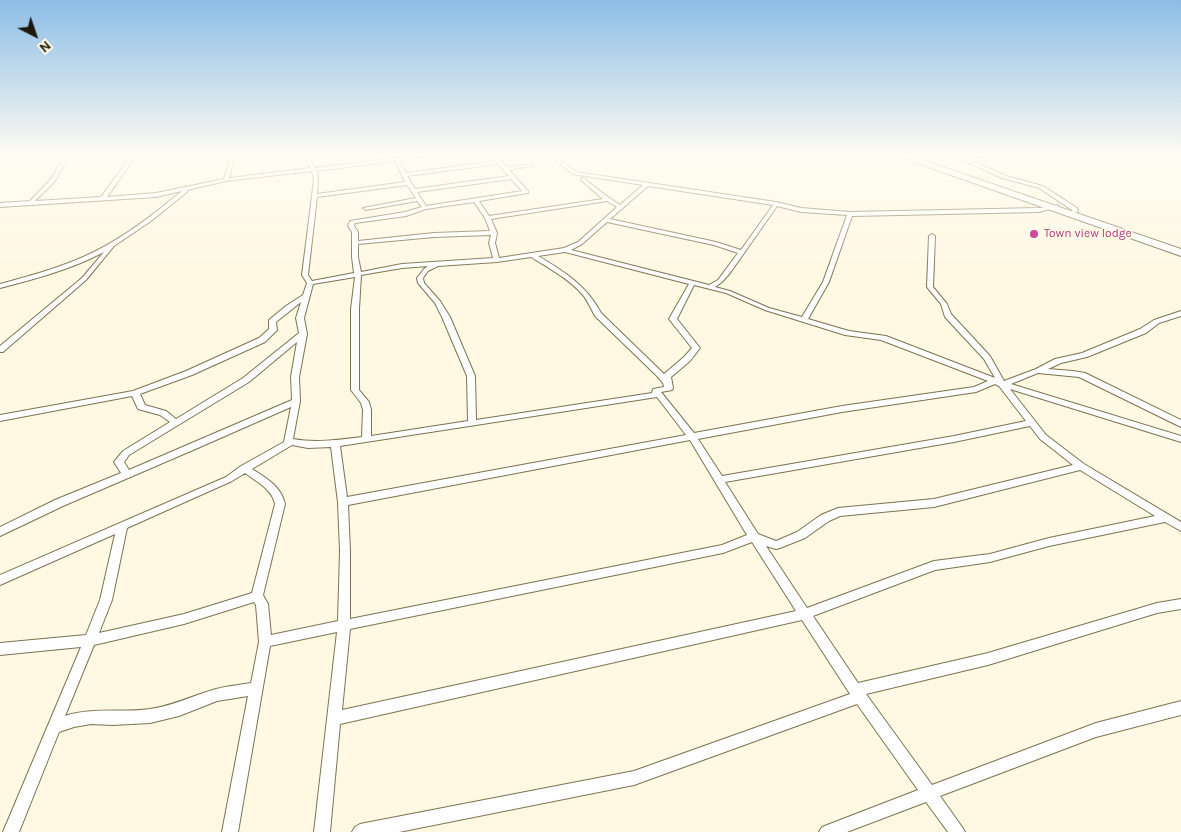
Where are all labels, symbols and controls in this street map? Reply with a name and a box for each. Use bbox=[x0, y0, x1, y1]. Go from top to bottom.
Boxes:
north arrow bbox=[10, 10, 60, 60]
text: N bbox=[36, 37, 55, 56]
place label: Town view lodge bbox=[1044, 227, 1132, 241]
marker: Town view lodge bbox=[1028, 228, 1040, 240]

